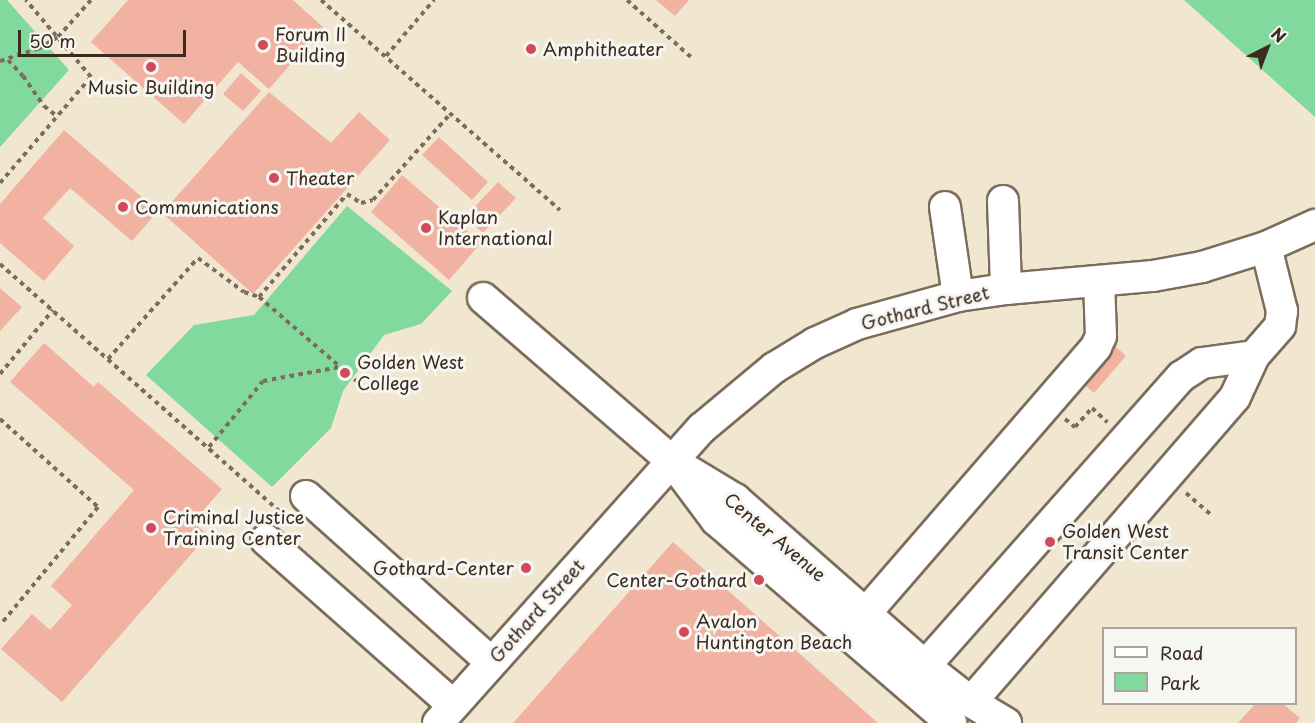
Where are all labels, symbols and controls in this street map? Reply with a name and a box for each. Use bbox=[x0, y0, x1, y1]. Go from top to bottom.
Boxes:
scale bar bbox=[21, 18, 189, 56]
north arrow bbox=[1237, 18, 1297, 78]
text: N bbox=[1266, 21, 1292, 48]
place label: Forum II Building bbox=[275, 24, 347, 66]
text: 50 m bbox=[29, 27, 76, 54]
marker: Forum II Building bbox=[256, 38, 270, 52]
place label: Amphitheater bbox=[543, 38, 663, 60]
marker: Amphitheater bbox=[524, 42, 538, 56]
marker: Music Building bbox=[144, 60, 158, 74]
place label: Music Building bbox=[88, 76, 214, 98]
place label: Theater bbox=[286, 167, 354, 189]
marker: Theater bbox=[267, 171, 281, 185]
place label: Communications bbox=[135, 196, 279, 218]
marker: Communications bbox=[116, 200, 130, 214]
place label: Kaplan International bbox=[438, 207, 552, 250]
marker: Kaplan International bbox=[419, 221, 433, 235]
street label: Gothard Street bbox=[858, 281, 992, 335]
place label: Golden West College bbox=[357, 352, 465, 394]
marker: Golden West College bbox=[338, 366, 352, 380]
street label: Center Avenue bbox=[719, 488, 831, 586]
place label: Criminal Justice Training Center bbox=[163, 507, 304, 550]
marker: Criminal Justice Training Center bbox=[144, 521, 158, 535]
place label: Golden West Transit Center bbox=[1062, 521, 1189, 564]
marker: Golden West Transit Center bbox=[1043, 535, 1057, 549]
street label: Gothard Street bbox=[485, 554, 589, 668]
place label: Gothard-Center bbox=[373, 557, 514, 579]
marker: Gothard-Center bbox=[519, 561, 533, 575]
place label: Center-Gothard bbox=[606, 569, 747, 591]
marker: Center-Gothard bbox=[752, 573, 766, 587]
place label: Avalon Huntington Beach bbox=[696, 611, 852, 654]
marker: Avalon Huntington Beach bbox=[677, 625, 691, 639]
legend bbox=[1102, 627, 1297, 705]
text: Road bbox=[1160, 639, 1204, 666]
text: Park bbox=[1160, 669, 1200, 696]

